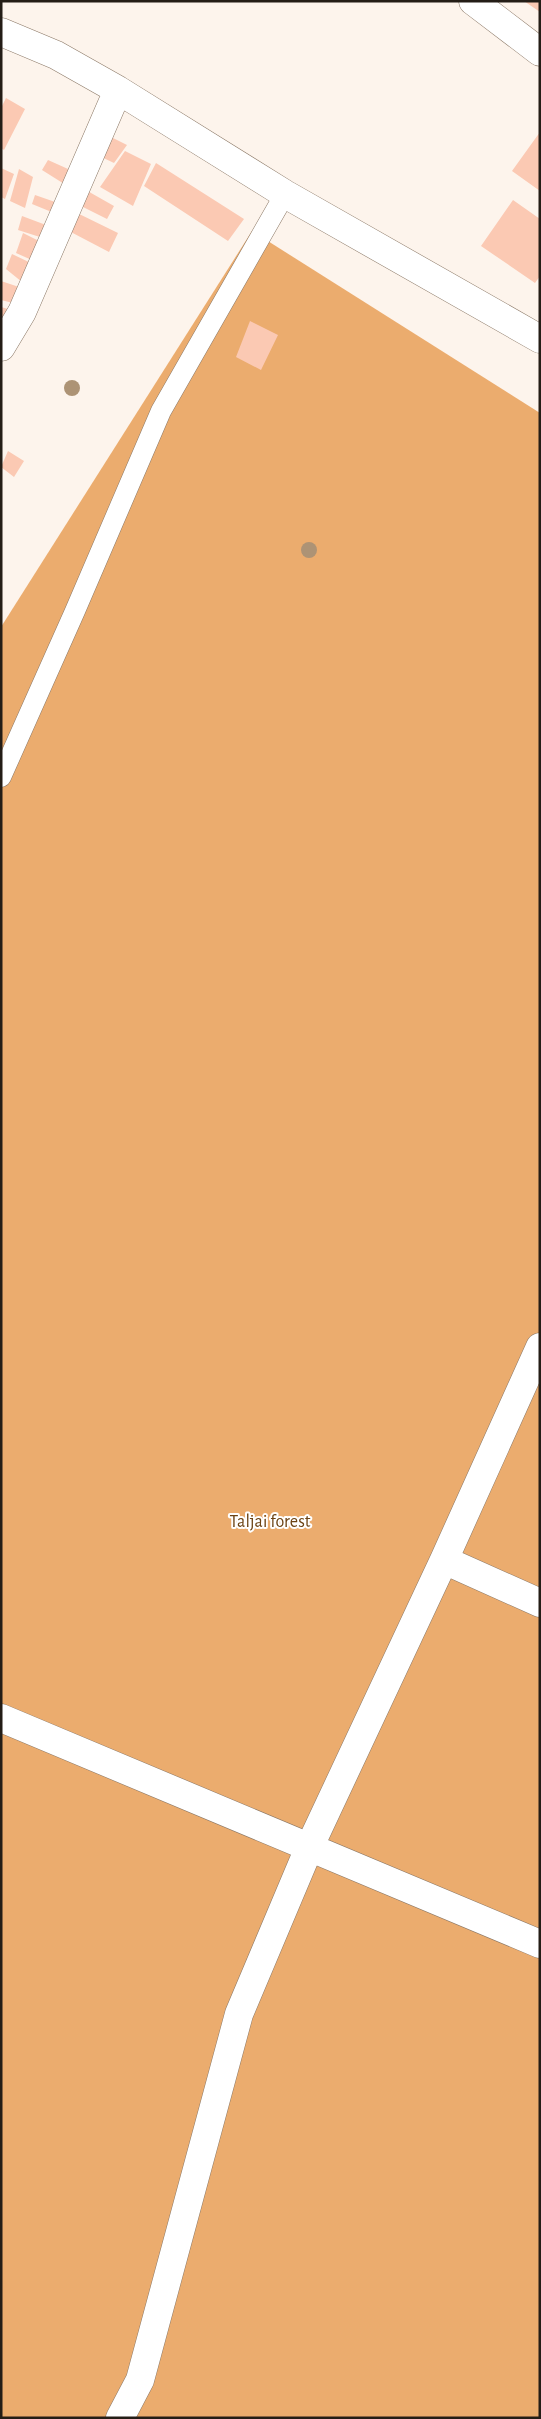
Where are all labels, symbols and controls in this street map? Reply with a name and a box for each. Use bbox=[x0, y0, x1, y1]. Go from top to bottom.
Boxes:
park label: Taljai forest bbox=[229, 1513, 311, 1531]

